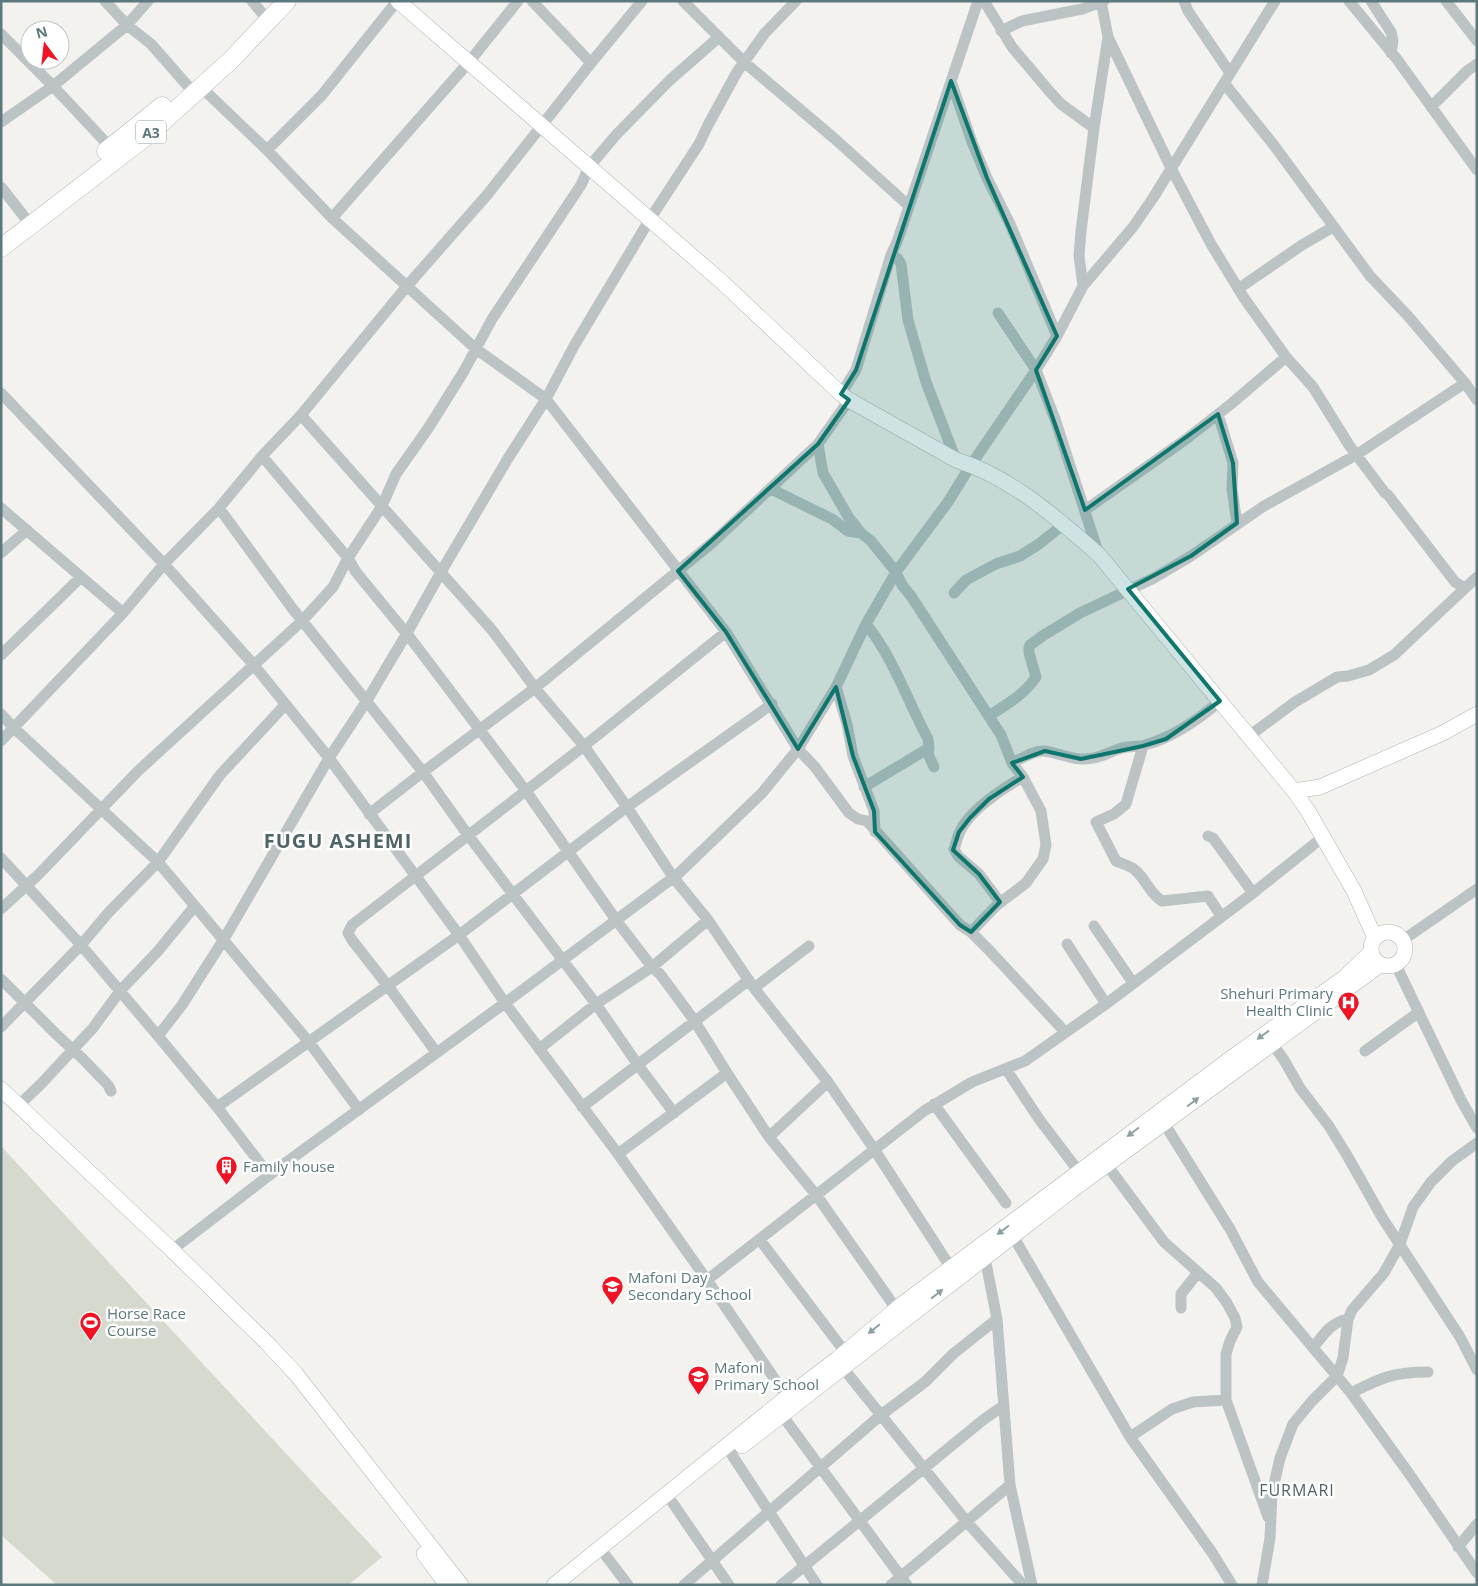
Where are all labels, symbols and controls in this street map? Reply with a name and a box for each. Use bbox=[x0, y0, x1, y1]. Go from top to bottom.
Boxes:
north arrow bbox=[20, 20, 70, 70]
text: N bbox=[34, 21, 49, 43]
road number: A3 bbox=[136, 120, 166, 144]
district label: FUGU ASHEMI bbox=[264, 827, 412, 854]
place label: Shehuri Primary Health Clinic bbox=[1220, 983, 1333, 1020]
hospital icon: Shehuri Primary Health Clinic bbox=[1337, 990, 1361, 1021]
one-way arrow bbox=[1256, 1030, 1270, 1040]
one-way arrow bbox=[1186, 1096, 1199, 1107]
one-way arrow bbox=[1126, 1127, 1140, 1137]
building icon: Family house bbox=[215, 1154, 239, 1185]
place label: Family house bbox=[243, 1156, 335, 1176]
one-way arrow bbox=[997, 1224, 1010, 1235]
place label: Mafoni Day Secondary School bbox=[628, 1267, 752, 1304]
school or university icon: Mafoni Day Secondary School bbox=[600, 1274, 624, 1305]
one-way arrow bbox=[930, 1289, 943, 1300]
place label: Horse Race Course bbox=[107, 1303, 186, 1340]
sports icon: Horse Race Course bbox=[79, 1310, 103, 1341]
one-way arrow bbox=[868, 1323, 881, 1334]
place label: Mafoni Primary School bbox=[714, 1357, 819, 1394]
school or university icon: Mafoni Primary School bbox=[686, 1364, 710, 1395]
district label: FURMARI bbox=[1259, 1479, 1335, 1501]

